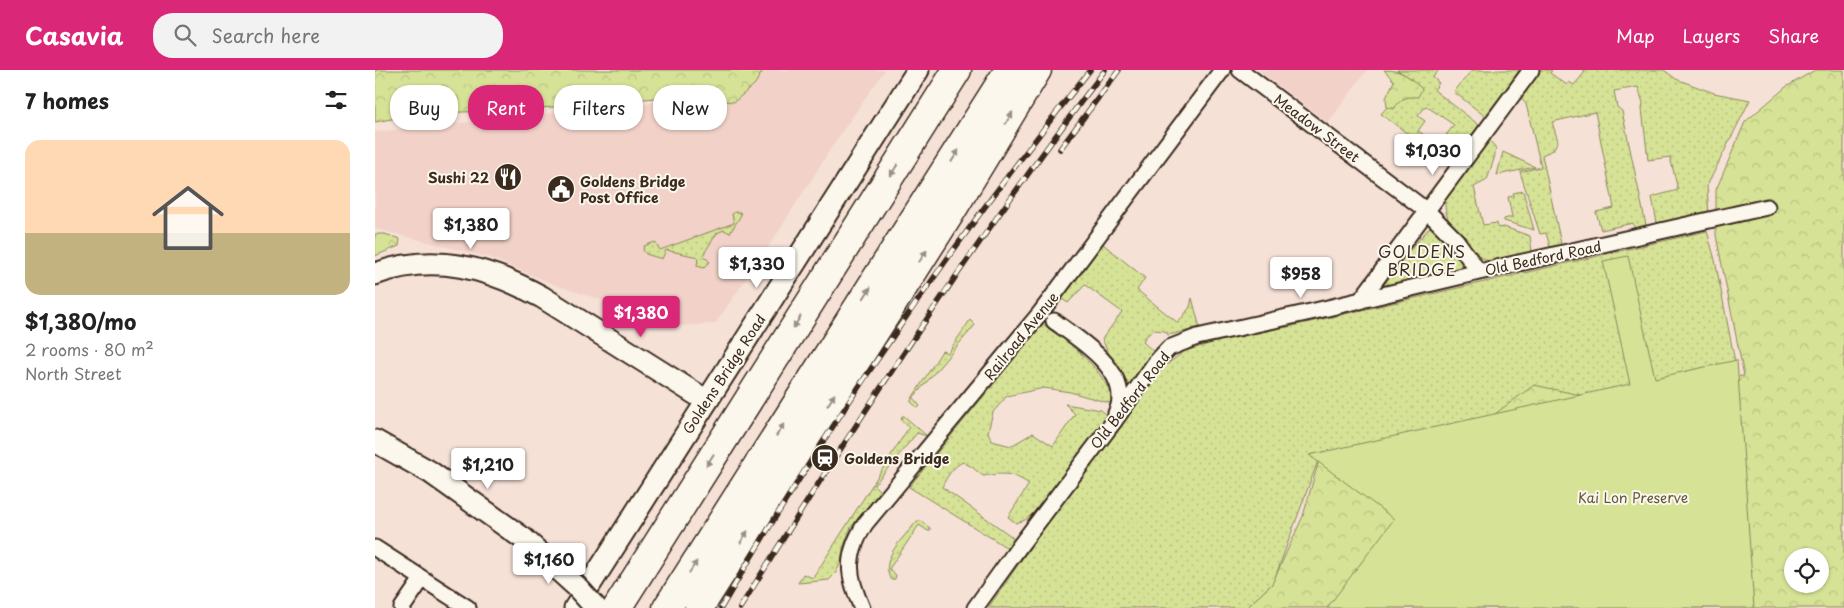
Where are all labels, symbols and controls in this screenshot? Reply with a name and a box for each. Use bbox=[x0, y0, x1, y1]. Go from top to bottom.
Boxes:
search box bbox=[153, 13, 503, 58]
text: Casavia bbox=[25, 17, 123, 53]
icon: search bbox=[171, 21, 199, 49]
text: Search here bbox=[211, 21, 320, 49]
text: Map bbox=[1616, 22, 1655, 49]
text: Layers bbox=[1683, 22, 1740, 49]
text: Share bbox=[1768, 22, 1819, 49]
text: 7 homes bbox=[25, 84, 109, 116]
chip: Buy bbox=[390, 85, 458, 130]
chip: Rent bbox=[468, 85, 544, 130]
chip: Filters bbox=[554, 85, 643, 130]
chip: New bbox=[653, 85, 727, 130]
icon: filters bbox=[322, 86, 350, 114]
street label: Meadow Street bbox=[1270, 89, 1364, 167]
one-way arrow bbox=[1005, 111, 1014, 124]
pin: $1,030 bbox=[1392, 134, 1474, 176]
text: $1,030 bbox=[1405, 138, 1461, 162]
one-way arrow bbox=[950, 149, 959, 162]
restaurant icon: Sushi 22 bbox=[493, 162, 523, 192]
one-way arrow bbox=[889, 164, 898, 177]
place label: Sushi 22 bbox=[428, 167, 489, 188]
place label: Goldens Bridge Post Office bbox=[580, 171, 686, 208]
icon: home bbox=[143, 173, 233, 263]
public building icon: Goldens Bridge Post Office bbox=[546, 174, 576, 204]
pin: $1,380 bbox=[430, 208, 512, 250]
text: $1,380 bbox=[444, 212, 498, 236]
street label: Old Bedford Road bbox=[1483, 235, 1603, 281]
district label: GOLDENS BRIDGE bbox=[1378, 239, 1466, 281]
pin: $1,330 bbox=[716, 246, 798, 289]
one-way arrow bbox=[918, 249, 928, 262]
text: $1,330 bbox=[729, 251, 785, 275]
pin: $958 bbox=[1271, 256, 1331, 299]
text: $958 bbox=[1281, 261, 1321, 285]
one-way arrow bbox=[863, 286, 872, 299]
street label: Railroad Avenue bbox=[979, 287, 1064, 385]
pin: $1,380 bbox=[600, 296, 682, 338]
text: $1,380 bbox=[614, 300, 668, 324]
text: $1,380/mo bbox=[25, 305, 136, 337]
street label: Goldens Bridge Road bbox=[677, 310, 771, 438]
one-way arrow bbox=[793, 316, 802, 329]
text: 2 rooms · 80 m² bbox=[25, 337, 154, 361]
street label: Old Bedford Road bbox=[1085, 347, 1175, 453]
text: North Street bbox=[25, 361, 122, 385]
one-way arrow bbox=[827, 393, 836, 407]
one-way arrow bbox=[776, 423, 785, 436]
station icon: Goldens Bridge bbox=[810, 443, 840, 473]
pin: $1,210 bbox=[447, 448, 529, 490]
place label: Goldens Bridge bbox=[844, 448, 950, 469]
text: $1,210 bbox=[462, 452, 514, 476]
one-way arrow bbox=[706, 453, 715, 466]
park label: Kai Lon Preserve bbox=[1578, 487, 1688, 508]
one-way arrow bbox=[740, 531, 749, 544]
pin: $1,160 bbox=[508, 542, 590, 585]
text: $1,160 bbox=[524, 547, 574, 571]
map controls bbox=[1784, 548, 1829, 593]
button: locate bbox=[1784, 548, 1829, 593]
one-way arrow bbox=[688, 560, 698, 574]

